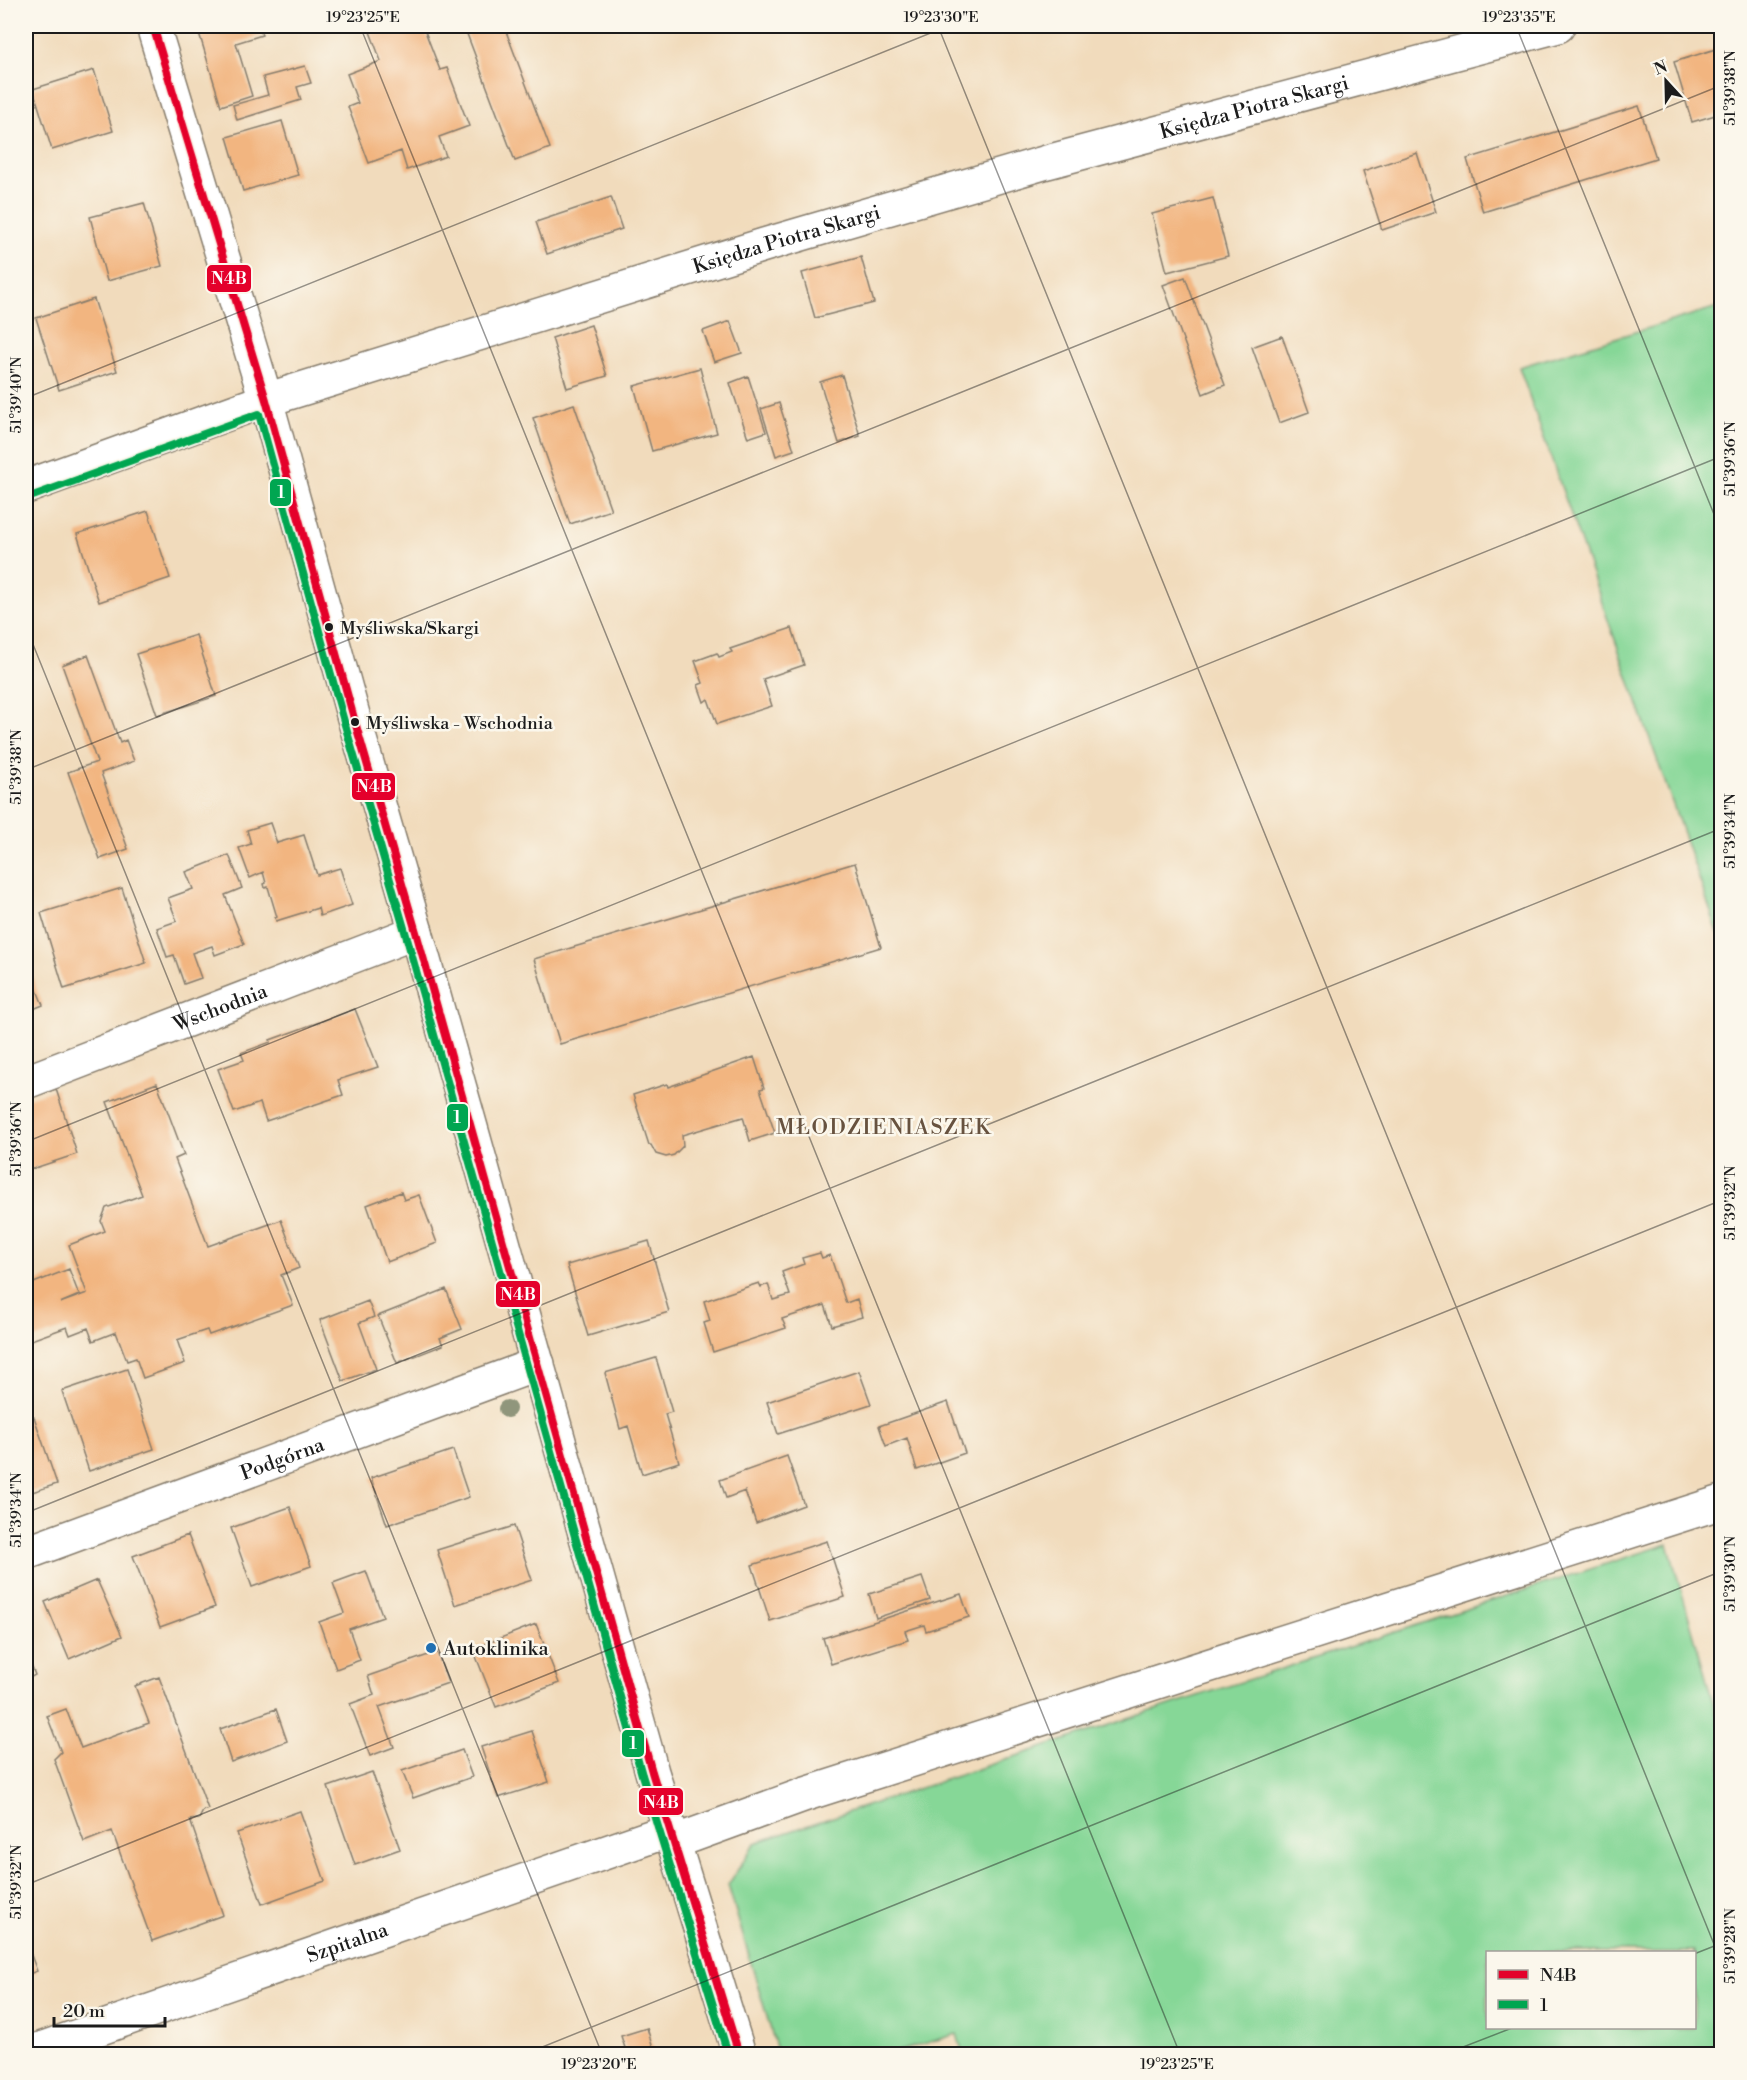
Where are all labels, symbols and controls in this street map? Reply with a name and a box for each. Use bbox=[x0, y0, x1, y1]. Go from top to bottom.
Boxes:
text: 19°23'25"E bbox=[326, 8, 400, 27]
text: 19°23'30"E bbox=[903, 8, 979, 27]
text: 19°23'35"E bbox=[1482, 8, 1556, 27]
text: 51°39'38"N bbox=[1721, 50, 1740, 126]
north arrow bbox=[1636, 51, 1696, 111]
text: N bbox=[1651, 56, 1671, 80]
street label: Księdza Piotra Skargi bbox=[1157, 71, 1352, 145]
street label: Księdza Piotra Skargi bbox=[690, 200, 884, 280]
line badge: N4B bbox=[206, 264, 252, 293]
text: N4B bbox=[211, 269, 247, 289]
text: 51°39'40"N bbox=[7, 357, 26, 433]
text: 51°39'36"N bbox=[1721, 421, 1740, 497]
line badge: 1 bbox=[269, 478, 292, 507]
text: 1 bbox=[277, 483, 285, 503]
place label: Myśliwska/Skargi bbox=[340, 617, 479, 640]
marker: Myśliwska/Skargi bbox=[323, 621, 335, 633]
place label: Myśliwska - Wschodnia bbox=[366, 712, 554, 735]
marker: Myśliwska - Wschodnia bbox=[349, 716, 361, 728]
text: 51°39'38"N bbox=[7, 729, 26, 805]
line badge: N4B bbox=[351, 772, 396, 801]
text: N4B bbox=[356, 777, 392, 797]
text: 51°39'34"N bbox=[1721, 793, 1740, 869]
street label: Wschodnia bbox=[169, 979, 272, 1039]
text: 51°39'36"N bbox=[7, 1101, 26, 1177]
line badge: 1 bbox=[446, 1103, 469, 1132]
text: 1 bbox=[453, 1108, 461, 1128]
district label: MŁODZIENIASZEK bbox=[776, 1115, 992, 1141]
text: 51°39'32"N bbox=[1721, 1166, 1740, 1240]
line badge: N4B bbox=[495, 1280, 541, 1308]
text: N4B bbox=[500, 1285, 536, 1305]
street label: Podgórna bbox=[237, 1433, 329, 1487]
text: 51°39'34"N bbox=[7, 1472, 26, 1548]
text: 51°39'30"N bbox=[1721, 1536, 1740, 1612]
place label: Autoklinika bbox=[442, 1637, 550, 1662]
marker: Autoklinika bbox=[424, 1641, 438, 1655]
line badge: 1 bbox=[621, 1729, 645, 1758]
text: 1 bbox=[629, 1734, 637, 1754]
line badge: N4B bbox=[638, 1787, 684, 1816]
text: N4B bbox=[643, 1793, 679, 1813]
text: 51°39'32"N bbox=[7, 1845, 26, 1919]
text: 51°39'28"N bbox=[1721, 1908, 1740, 1984]
street label: Szpitalna bbox=[304, 1918, 392, 1969]
legend bbox=[1486, 1951, 1696, 2029]
text: N4B bbox=[1540, 1964, 1577, 1987]
scale bar bbox=[54, 1990, 165, 2028]
text: 1 bbox=[1540, 1994, 1548, 2017]
text: 20 m bbox=[63, 2000, 105, 2023]
text: 19°23'20"E bbox=[561, 2055, 637, 2074]
text: 19°23'25"E bbox=[1140, 2055, 1214, 2074]

